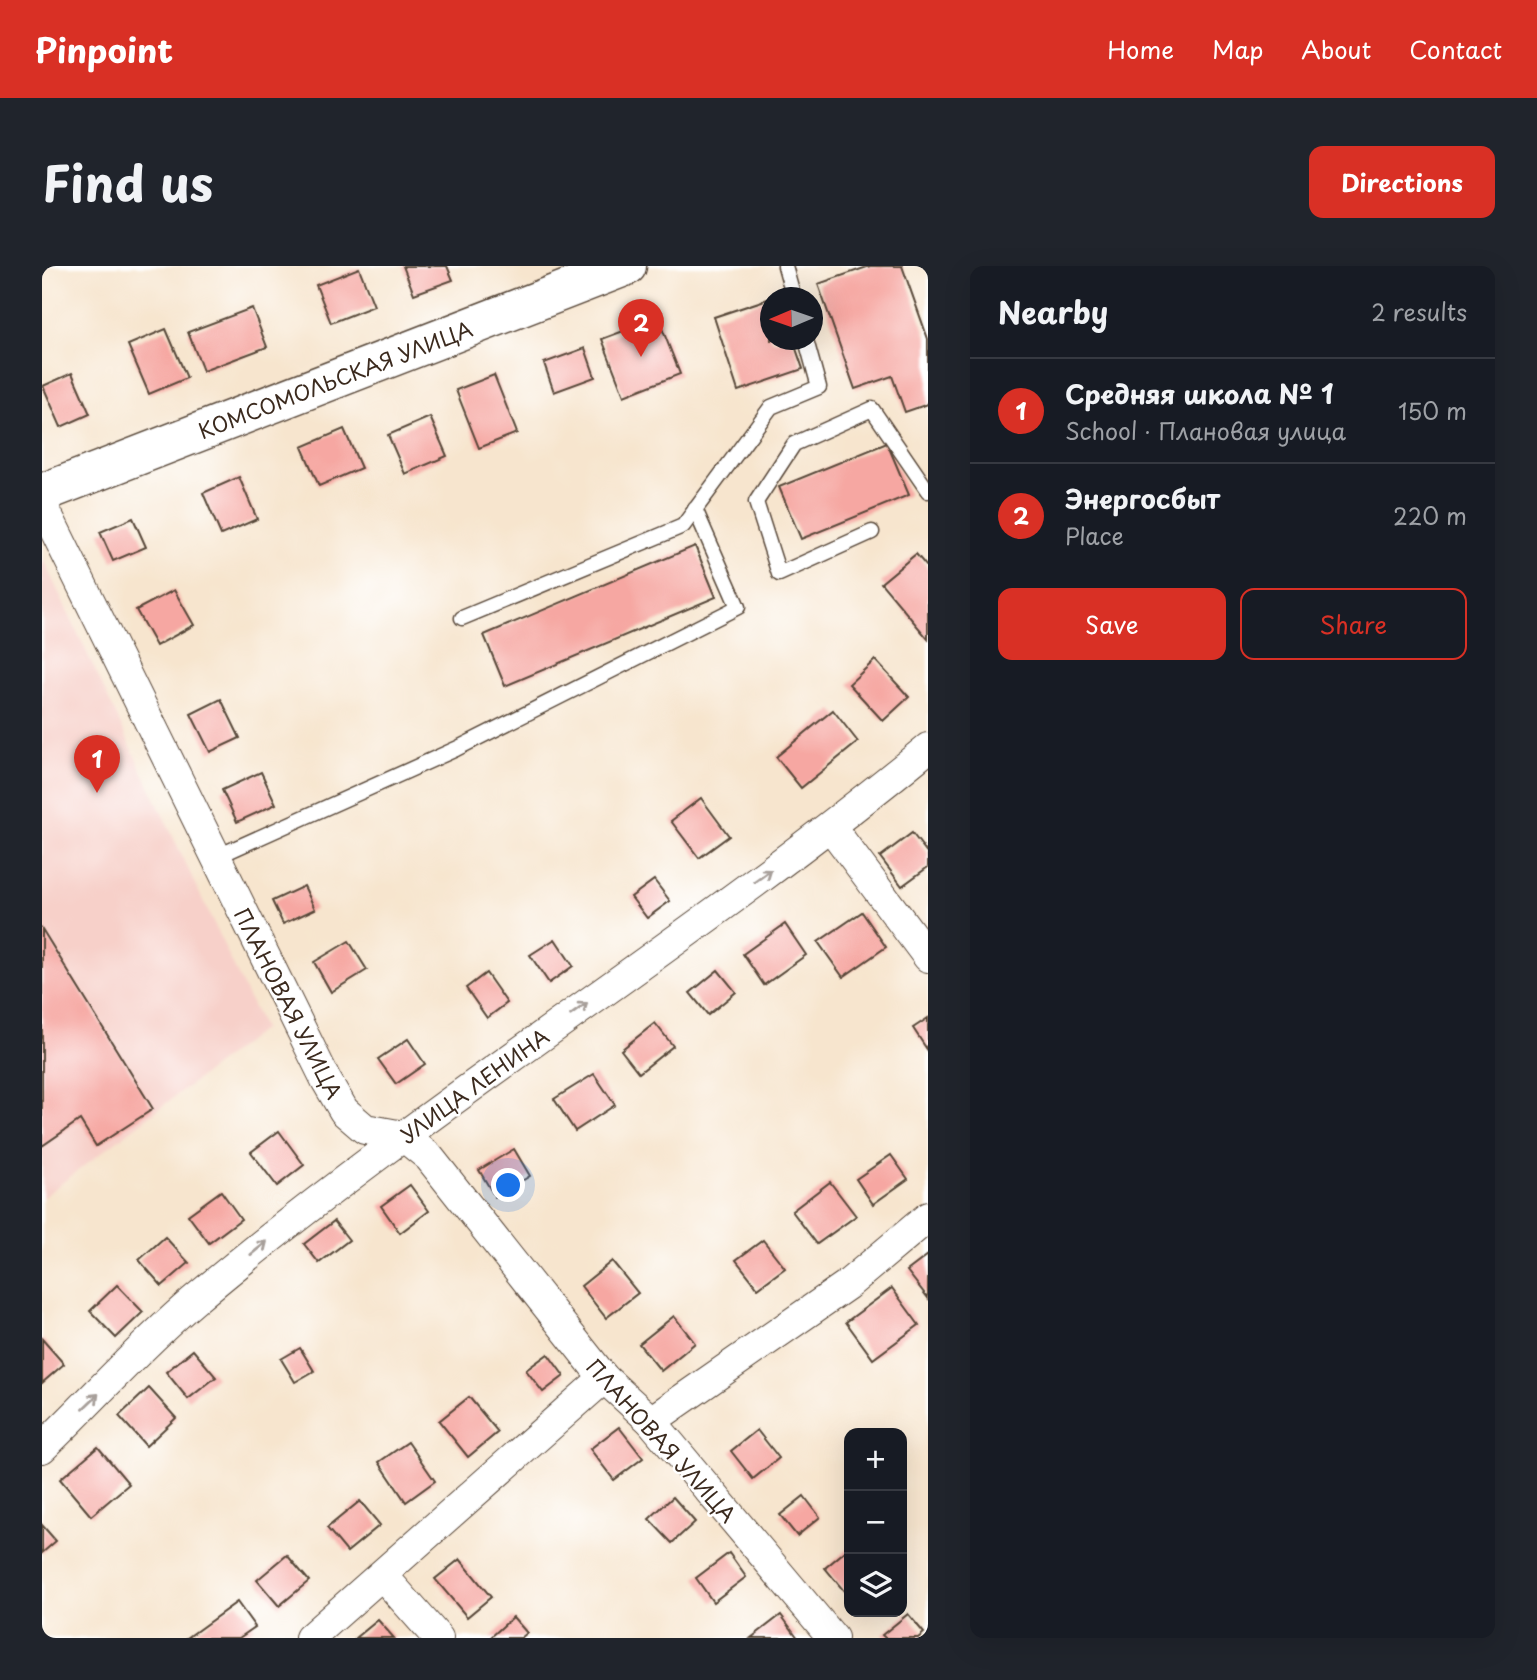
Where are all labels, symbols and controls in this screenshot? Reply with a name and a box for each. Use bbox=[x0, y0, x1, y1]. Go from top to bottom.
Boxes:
text: Pinpoint bbox=[35, 24, 173, 74]
text: Home bbox=[1107, 31, 1174, 67]
text: Map bbox=[1212, 31, 1263, 67]
text: About bbox=[1301, 31, 1371, 67]
text: Contact bbox=[1409, 31, 1502, 67]
text: Find us bbox=[42, 145, 213, 219]
button: Directions bbox=[1309, 146, 1495, 218]
north arrow bbox=[760, 287, 823, 350]
text: Nearby bbox=[998, 289, 1108, 334]
text: 2 results bbox=[1371, 294, 1467, 329]
pin: 2 bbox=[618, 299, 664, 357]
street label: КОМСОМОЛЬСКАЯ УЛИЦА bbox=[193, 312, 477, 446]
text: Средняя школа № 1 bbox=[1065, 374, 1333, 413]
text: 1 bbox=[1016, 393, 1027, 428]
text: 150 m bbox=[1398, 393, 1467, 428]
text: School · Плановая улица bbox=[1065, 413, 1346, 448]
text: Энергосбыт bbox=[1065, 479, 1220, 518]
text: 2 bbox=[1013, 498, 1029, 533]
text: 220 m bbox=[1393, 498, 1467, 533]
text: Place bbox=[1065, 518, 1124, 553]
button: Save bbox=[998, 588, 1226, 660]
button: Share bbox=[1240, 588, 1467, 660]
pin: 1 bbox=[74, 735, 120, 793]
one-way arrow bbox=[754, 869, 772, 884]
street label: ПЛАНОВАЯ УЛИЦА bbox=[227, 902, 351, 1104]
one-way arrow bbox=[569, 1002, 588, 1017]
street label: УЛИЦА ЛЕНИНА bbox=[393, 1020, 555, 1150]
your location bbox=[491, 1168, 525, 1202]
one-way arrow bbox=[249, 1240, 268, 1255]
street label: ПЛАНОВАЯ УЛИЦА bbox=[580, 1351, 744, 1529]
one-way arrow bbox=[82, 1392, 99, 1409]
map controls bbox=[844, 1428, 907, 1617]
button: + bbox=[844, 1428, 907, 1491]
button: − bbox=[844, 1491, 907, 1554]
button: layers bbox=[844, 1554, 907, 1617]

